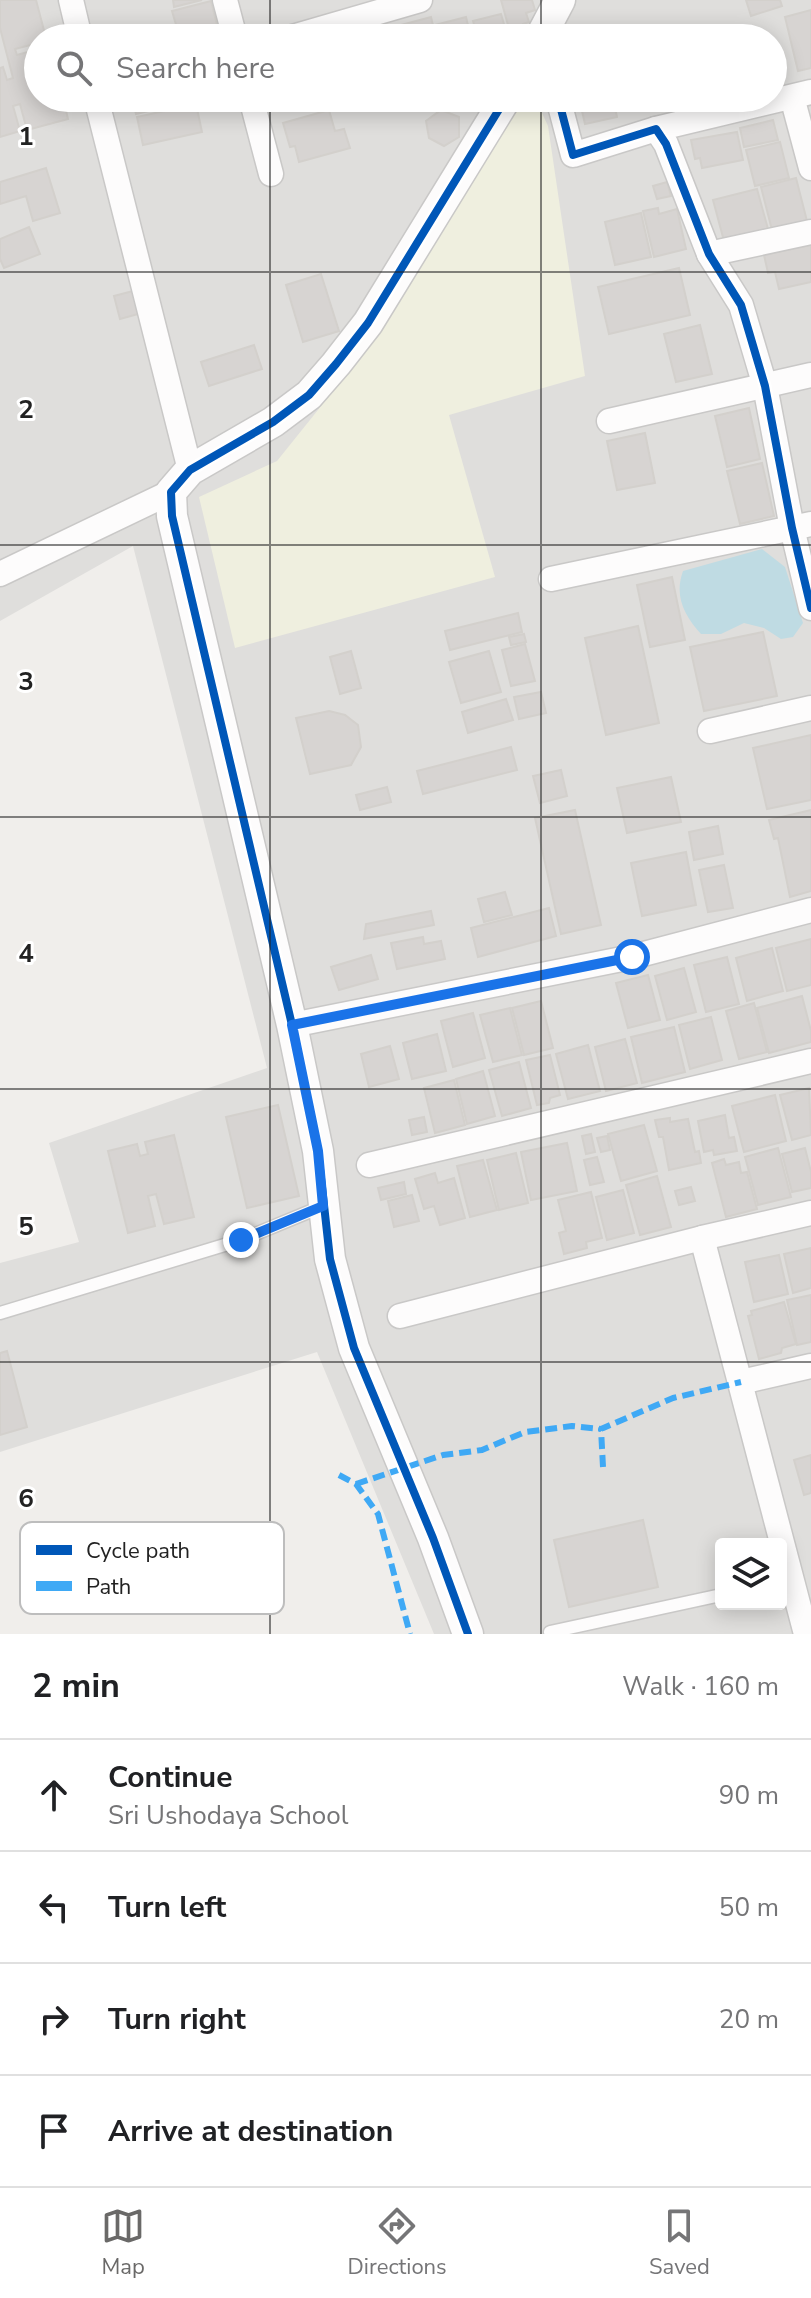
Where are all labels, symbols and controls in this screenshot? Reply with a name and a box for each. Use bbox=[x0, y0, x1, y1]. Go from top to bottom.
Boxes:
search box bbox=[24, 24, 787, 112]
icon: search bbox=[52, 46, 96, 90]
text: Search here bbox=[116, 48, 275, 89]
text: 1 bbox=[18, 119, 34, 154]
text: 2 bbox=[18, 392, 34, 427]
text: 3 bbox=[18, 664, 34, 699]
text: 4 bbox=[18, 936, 34, 971]
route start bbox=[614, 939, 650, 975]
text: 5 bbox=[18, 1209, 34, 1244]
route end bbox=[223, 1222, 259, 1258]
text: 6 bbox=[18, 1481, 34, 1516]
legend bbox=[20, 1522, 284, 1614]
text: Cycle path bbox=[86, 1536, 190, 1566]
map controls bbox=[715, 1538, 787, 1610]
button: layers bbox=[715, 1538, 787, 1610]
text: Path bbox=[86, 1572, 131, 1602]
text: 2 min bbox=[32, 1663, 120, 1709]
text: Walk · 160 m bbox=[622, 1669, 779, 1704]
text: Continue bbox=[108, 1757, 233, 1798]
icon: ahead bbox=[32, 1773, 76, 1817]
text: 90 m bbox=[719, 1778, 779, 1813]
text: Sri Ushodaya School bbox=[108, 1798, 348, 1833]
icon: left bbox=[32, 1885, 76, 1929]
text: Turn left bbox=[108, 1887, 226, 1928]
text: 50 m bbox=[719, 1890, 779, 1925]
icon: right bbox=[32, 1997, 76, 2041]
text: Turn right bbox=[108, 1999, 246, 2040]
text: 20 m bbox=[719, 2002, 779, 2037]
icon: arrive bbox=[32, 2109, 76, 2153]
text: Arrive at destination bbox=[108, 2111, 393, 2152]
tab: Map bbox=[101, 2204, 145, 2282]
tab: Directions bbox=[348, 2204, 447, 2282]
tab: Saved bbox=[649, 2204, 710, 2282]

